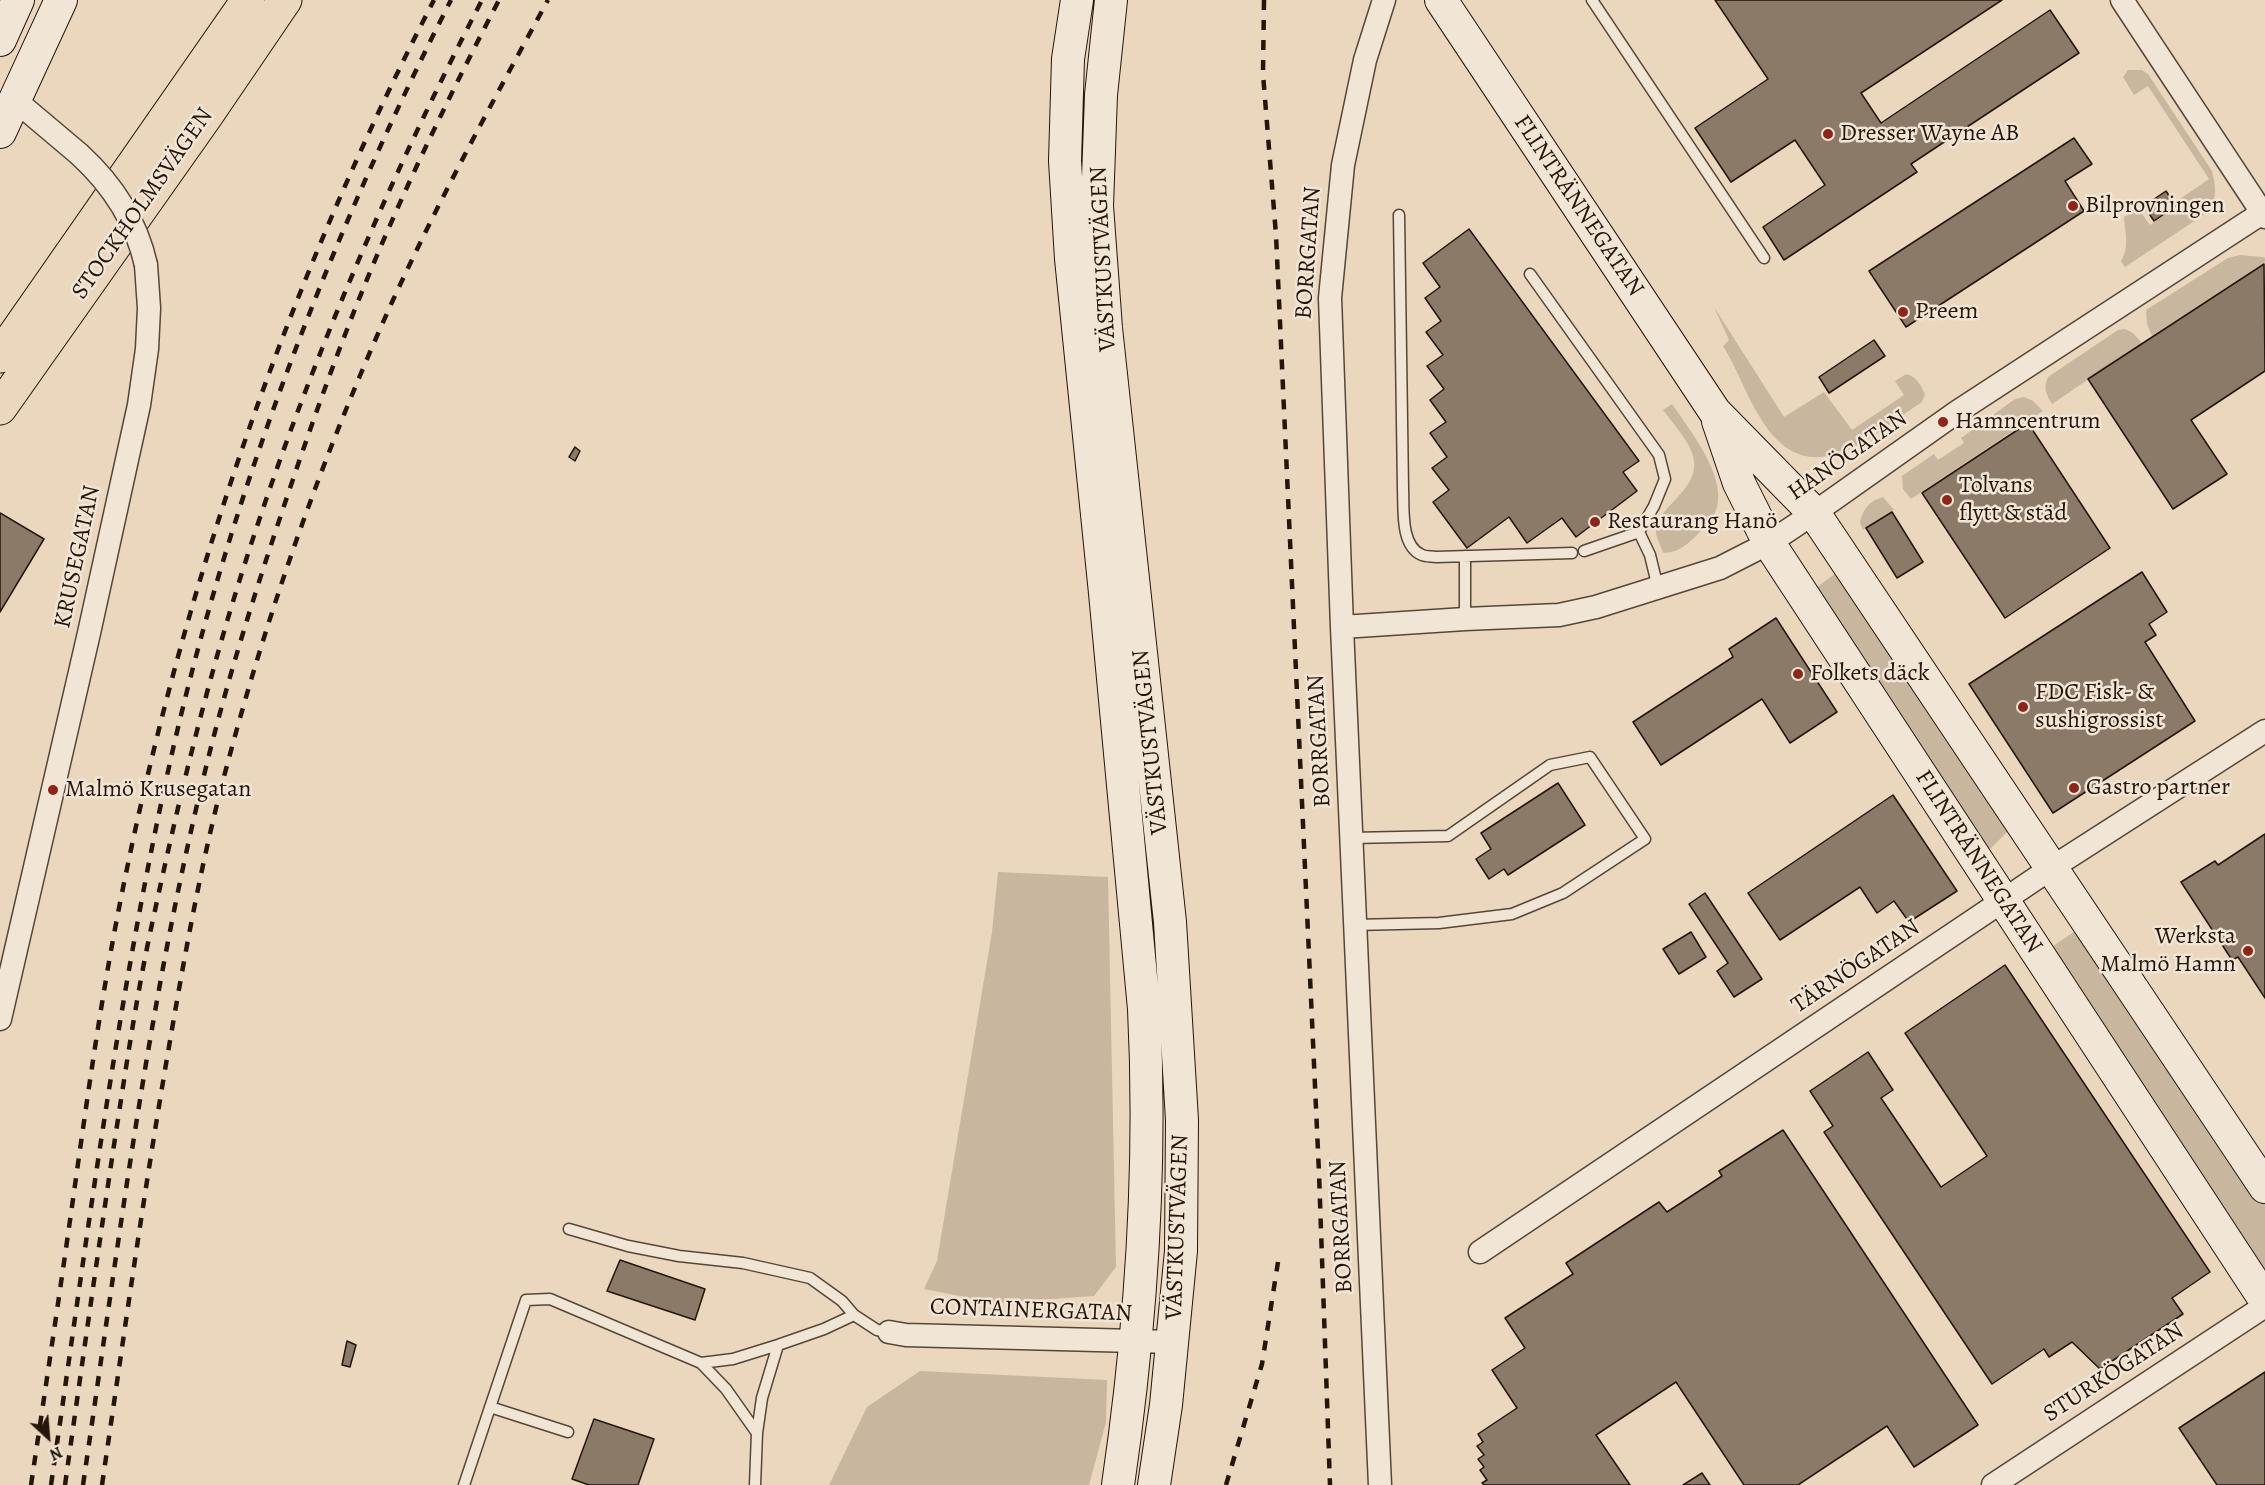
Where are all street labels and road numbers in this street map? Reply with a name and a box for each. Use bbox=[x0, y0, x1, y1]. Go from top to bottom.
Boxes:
street label: STOCKHOLMSVÄGEN bbox=[66, 103, 220, 305]
street label: FLINTRÄNNEGATAN bbox=[1507, 110, 1649, 302]
street label: VÄSTKUSTVÄGEN bbox=[1085, 166, 1123, 352]
street label: BORRGATAN bbox=[1290, 186, 1328, 320]
street label: HANÖGATAN bbox=[1783, 404, 1913, 508]
street label: KRUSEGATAN bbox=[49, 483, 107, 631]
street label: VÄSTKUSTVÄGEN bbox=[1127, 648, 1175, 836]
street label: BORRGATAN bbox=[1302, 674, 1338, 808]
street label: FLINTRÄNNEGATAN bbox=[1908, 765, 2048, 959]
street label: TÄRNÖGATAN bbox=[1786, 914, 1926, 1020]
street label: VÄSTKUSTVÄGEN bbox=[1160, 1134, 1196, 1320]
street label: BORRGATAN bbox=[1324, 1160, 1360, 1294]
street label: CONTAINERGATAN bbox=[929, 1293, 1133, 1329]
street label: STURKÖGATAN bbox=[2039, 1317, 2189, 1429]

